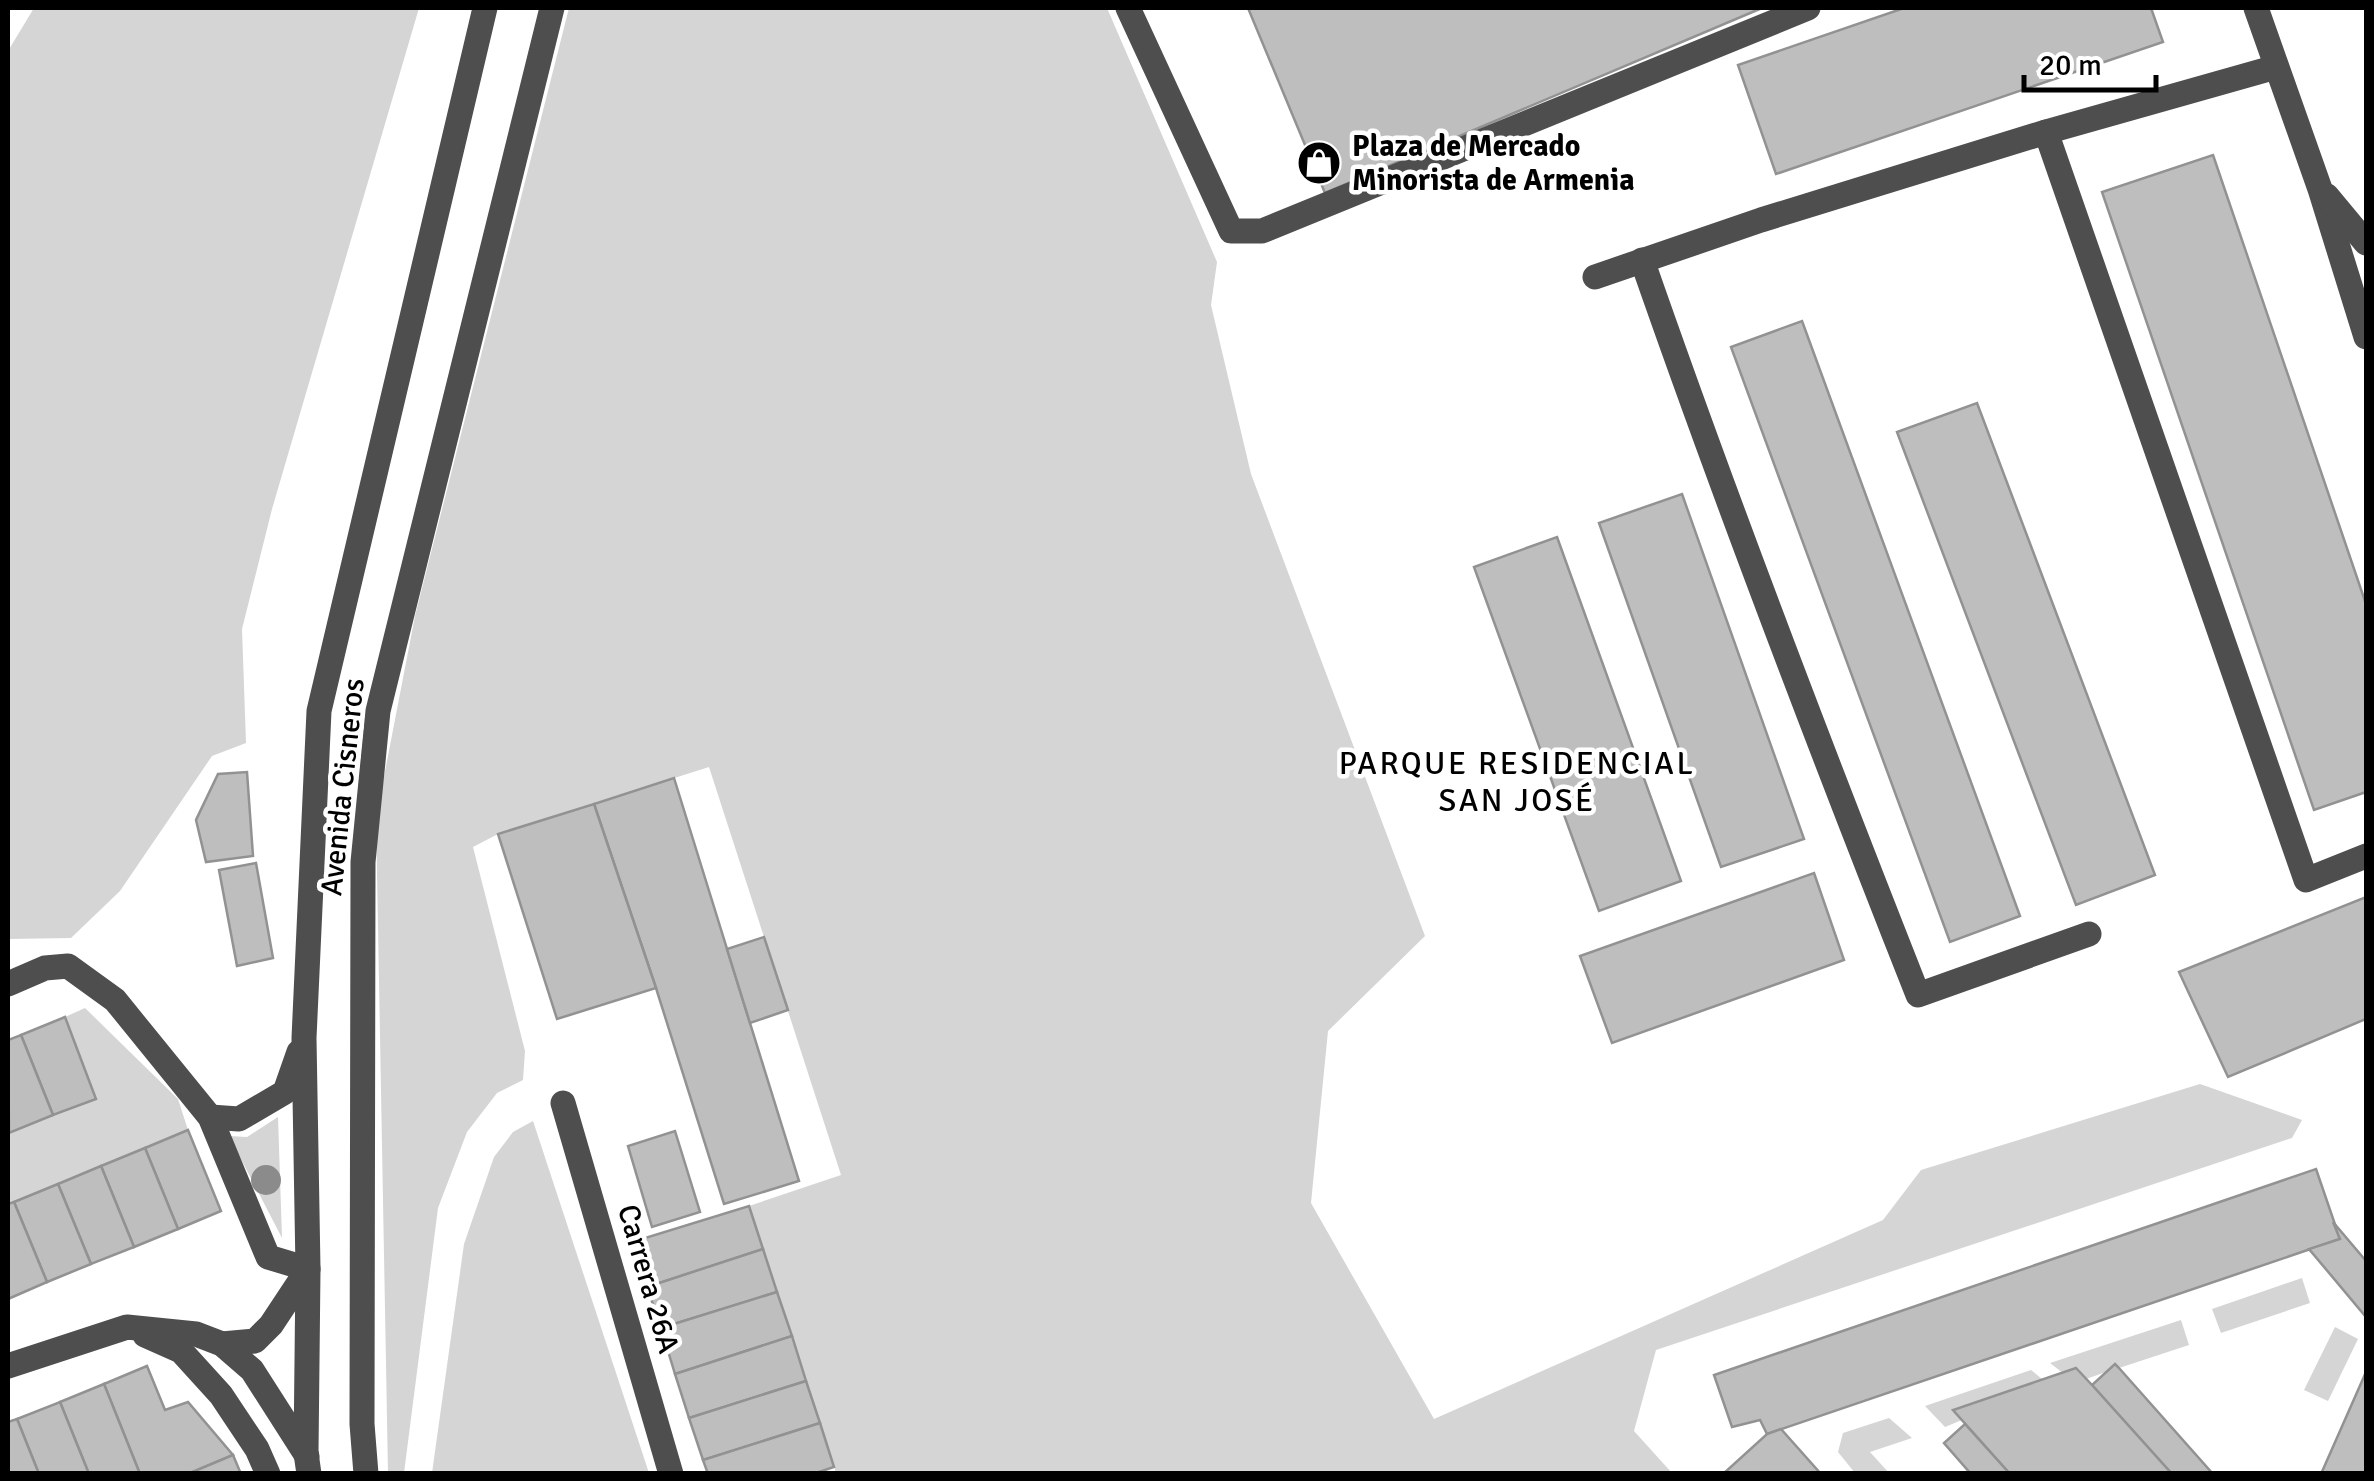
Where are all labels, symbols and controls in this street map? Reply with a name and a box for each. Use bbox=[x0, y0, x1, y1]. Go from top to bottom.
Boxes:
scale bar bbox=[2024, 30, 2156, 92]
text: 20 m bbox=[2039, 47, 2102, 84]
place label: Plaza de Mercado Minorista de Armenia bbox=[1352, 128, 1635, 199]
shop icon: Plaza de Mercado Minorista de Armenia bbox=[1296, 140, 1342, 186]
street label: Avenida Cisneros bbox=[313, 677, 373, 897]
district label: PARQUE RESIDENCIAL SAN JOSÉ bbox=[1339, 744, 1695, 820]
street label: Carrera 26A bbox=[609, 1200, 687, 1358]

